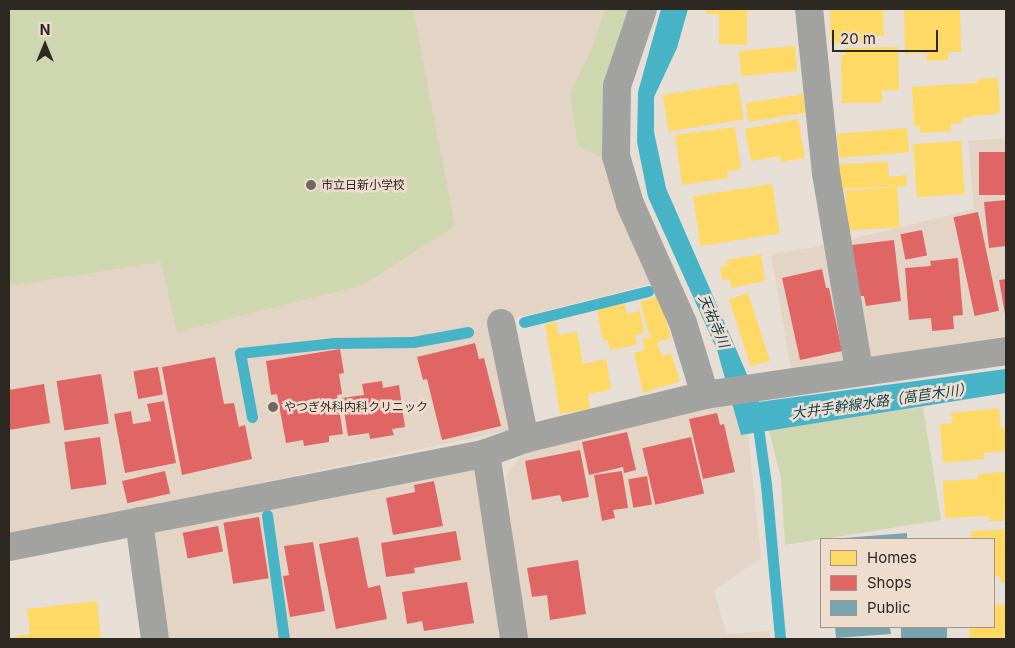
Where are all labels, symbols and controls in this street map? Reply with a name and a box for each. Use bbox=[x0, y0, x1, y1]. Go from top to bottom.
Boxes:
north arrow bbox=[20, 20, 70, 70]
scale bar bbox=[835, 20, 941, 52]
text: N bbox=[40, 21, 50, 38]
text: 20 m bbox=[840, 29, 876, 48]
place label: 市立日新小学校 bbox=[321, 178, 405, 192]
marker: 市立日新小学校 bbox=[305, 179, 317, 191]
water label: 天祐寺川 bbox=[695, 292, 733, 350]
water label: 大井手幹線水路（萵苣木川） bbox=[791, 380, 973, 422]
marker: やつぎ外科内科クリニック bbox=[266, 400, 280, 414]
place label: やつぎ外科内科クリニック bbox=[284, 400, 428, 414]
legend bbox=[820, 538, 995, 628]
text: Homes bbox=[867, 548, 917, 567]
text: Shops bbox=[867, 573, 912, 592]
text: Public bbox=[867, 598, 910, 617]

